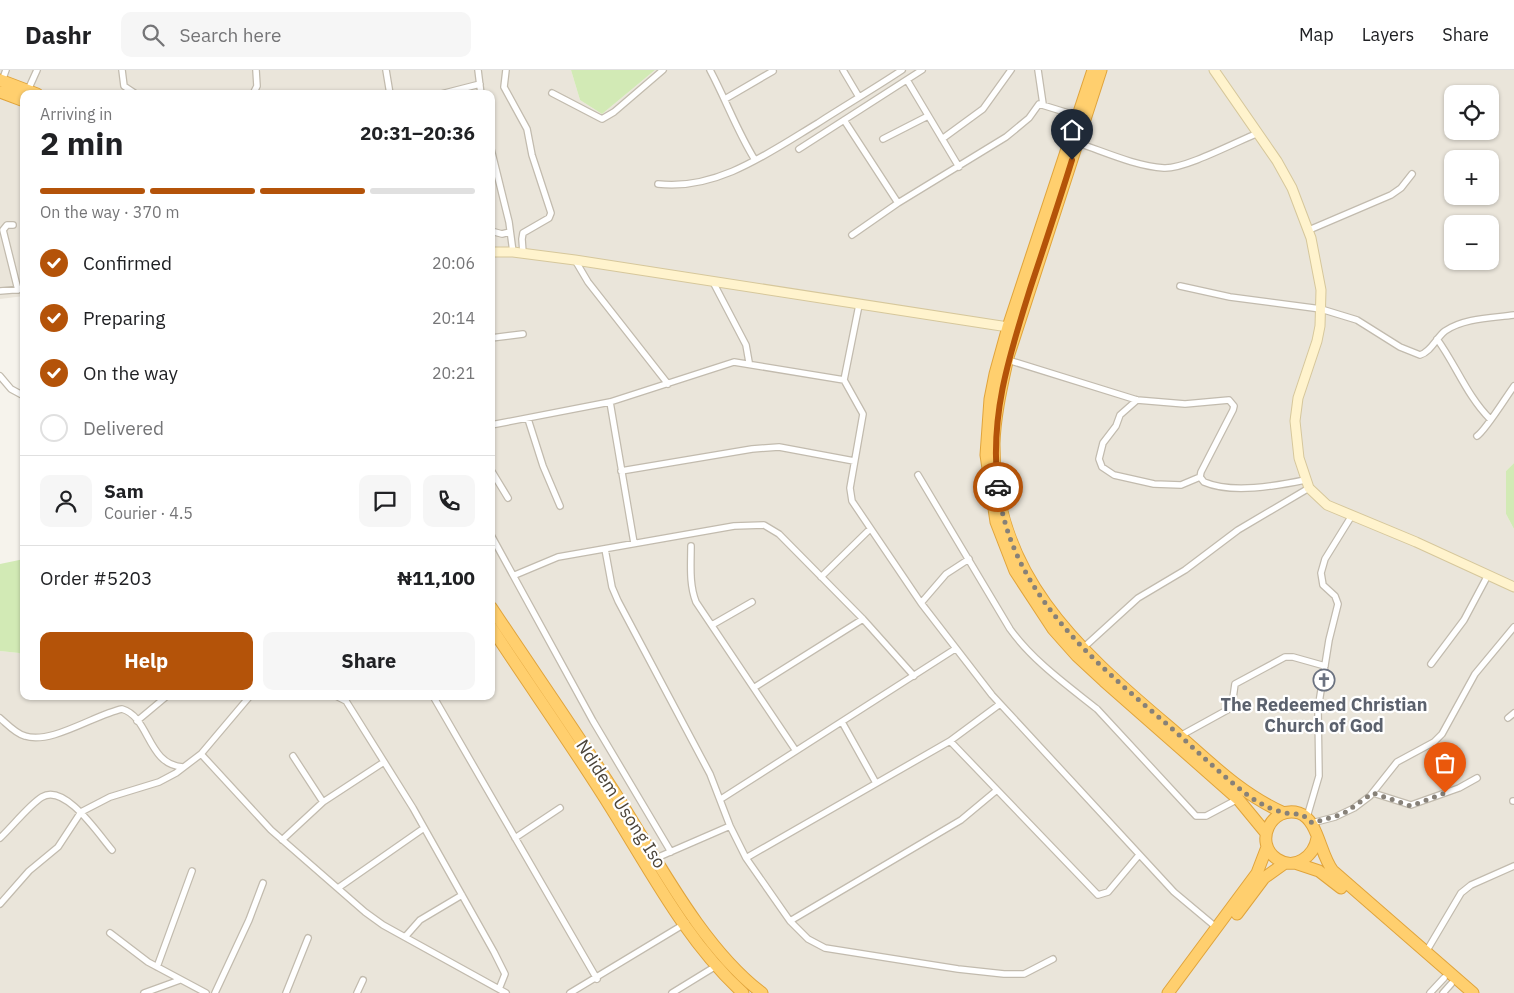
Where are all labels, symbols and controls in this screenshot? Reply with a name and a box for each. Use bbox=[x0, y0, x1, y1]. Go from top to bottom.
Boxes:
search box bbox=[121, 12, 471, 57]
text: Dashr bbox=[25, 19, 91, 51]
icon: search bbox=[139, 21, 167, 49]
text: Search here bbox=[179, 23, 281, 47]
text: Map bbox=[1299, 23, 1334, 46]
text: Layers bbox=[1362, 23, 1414, 46]
text: Share bbox=[1442, 23, 1489, 46]
map controls bbox=[1444, 85, 1499, 270]
button: locate bbox=[1444, 85, 1499, 140]
text: Arriving in bbox=[40, 104, 112, 124]
pin bbox=[1051, 109, 1093, 160]
icon: home bbox=[1058, 116, 1086, 144]
text: 20:31–20:36 bbox=[360, 121, 475, 145]
text: 2 min bbox=[40, 122, 124, 164]
button: + bbox=[1444, 150, 1499, 205]
text: On the way · 370 m bbox=[40, 202, 179, 222]
button: − bbox=[1444, 215, 1499, 270]
icon: check bbox=[40, 249, 68, 277]
text: Confirmed bbox=[83, 251, 172, 275]
text: 20:06 bbox=[432, 253, 475, 273]
icon: check bbox=[40, 304, 68, 332]
text: Preparing bbox=[83, 306, 165, 330]
text: 20:14 bbox=[432, 308, 475, 328]
icon: check bbox=[40, 359, 68, 387]
text: On the way bbox=[83, 361, 178, 385]
text: 20:21 bbox=[432, 363, 475, 383]
text: Delivered bbox=[83, 416, 164, 440]
courier bbox=[973, 462, 1023, 512]
icon: car bbox=[984, 473, 1012, 501]
button: person bbox=[40, 475, 92, 527]
button: chat bbox=[359, 475, 411, 527]
button: phone bbox=[423, 475, 475, 527]
text: Sam bbox=[104, 479, 144, 503]
text: Courier · 4.5 bbox=[104, 503, 193, 523]
text: Order #5203 bbox=[40, 566, 152, 590]
text: ₦11,100 bbox=[397, 566, 475, 590]
button: Help bbox=[40, 632, 253, 690]
button: Share bbox=[263, 632, 475, 690]
church icon: The Redeemed Christian Church of God bbox=[1312, 668, 1336, 692]
place label: The Redeemed Christian Church of God bbox=[1221, 693, 1427, 737]
street label: Ndidem Usong Iso bbox=[571, 735, 672, 872]
pin bbox=[1424, 742, 1466, 793]
icon: bag bbox=[1431, 749, 1459, 777]

